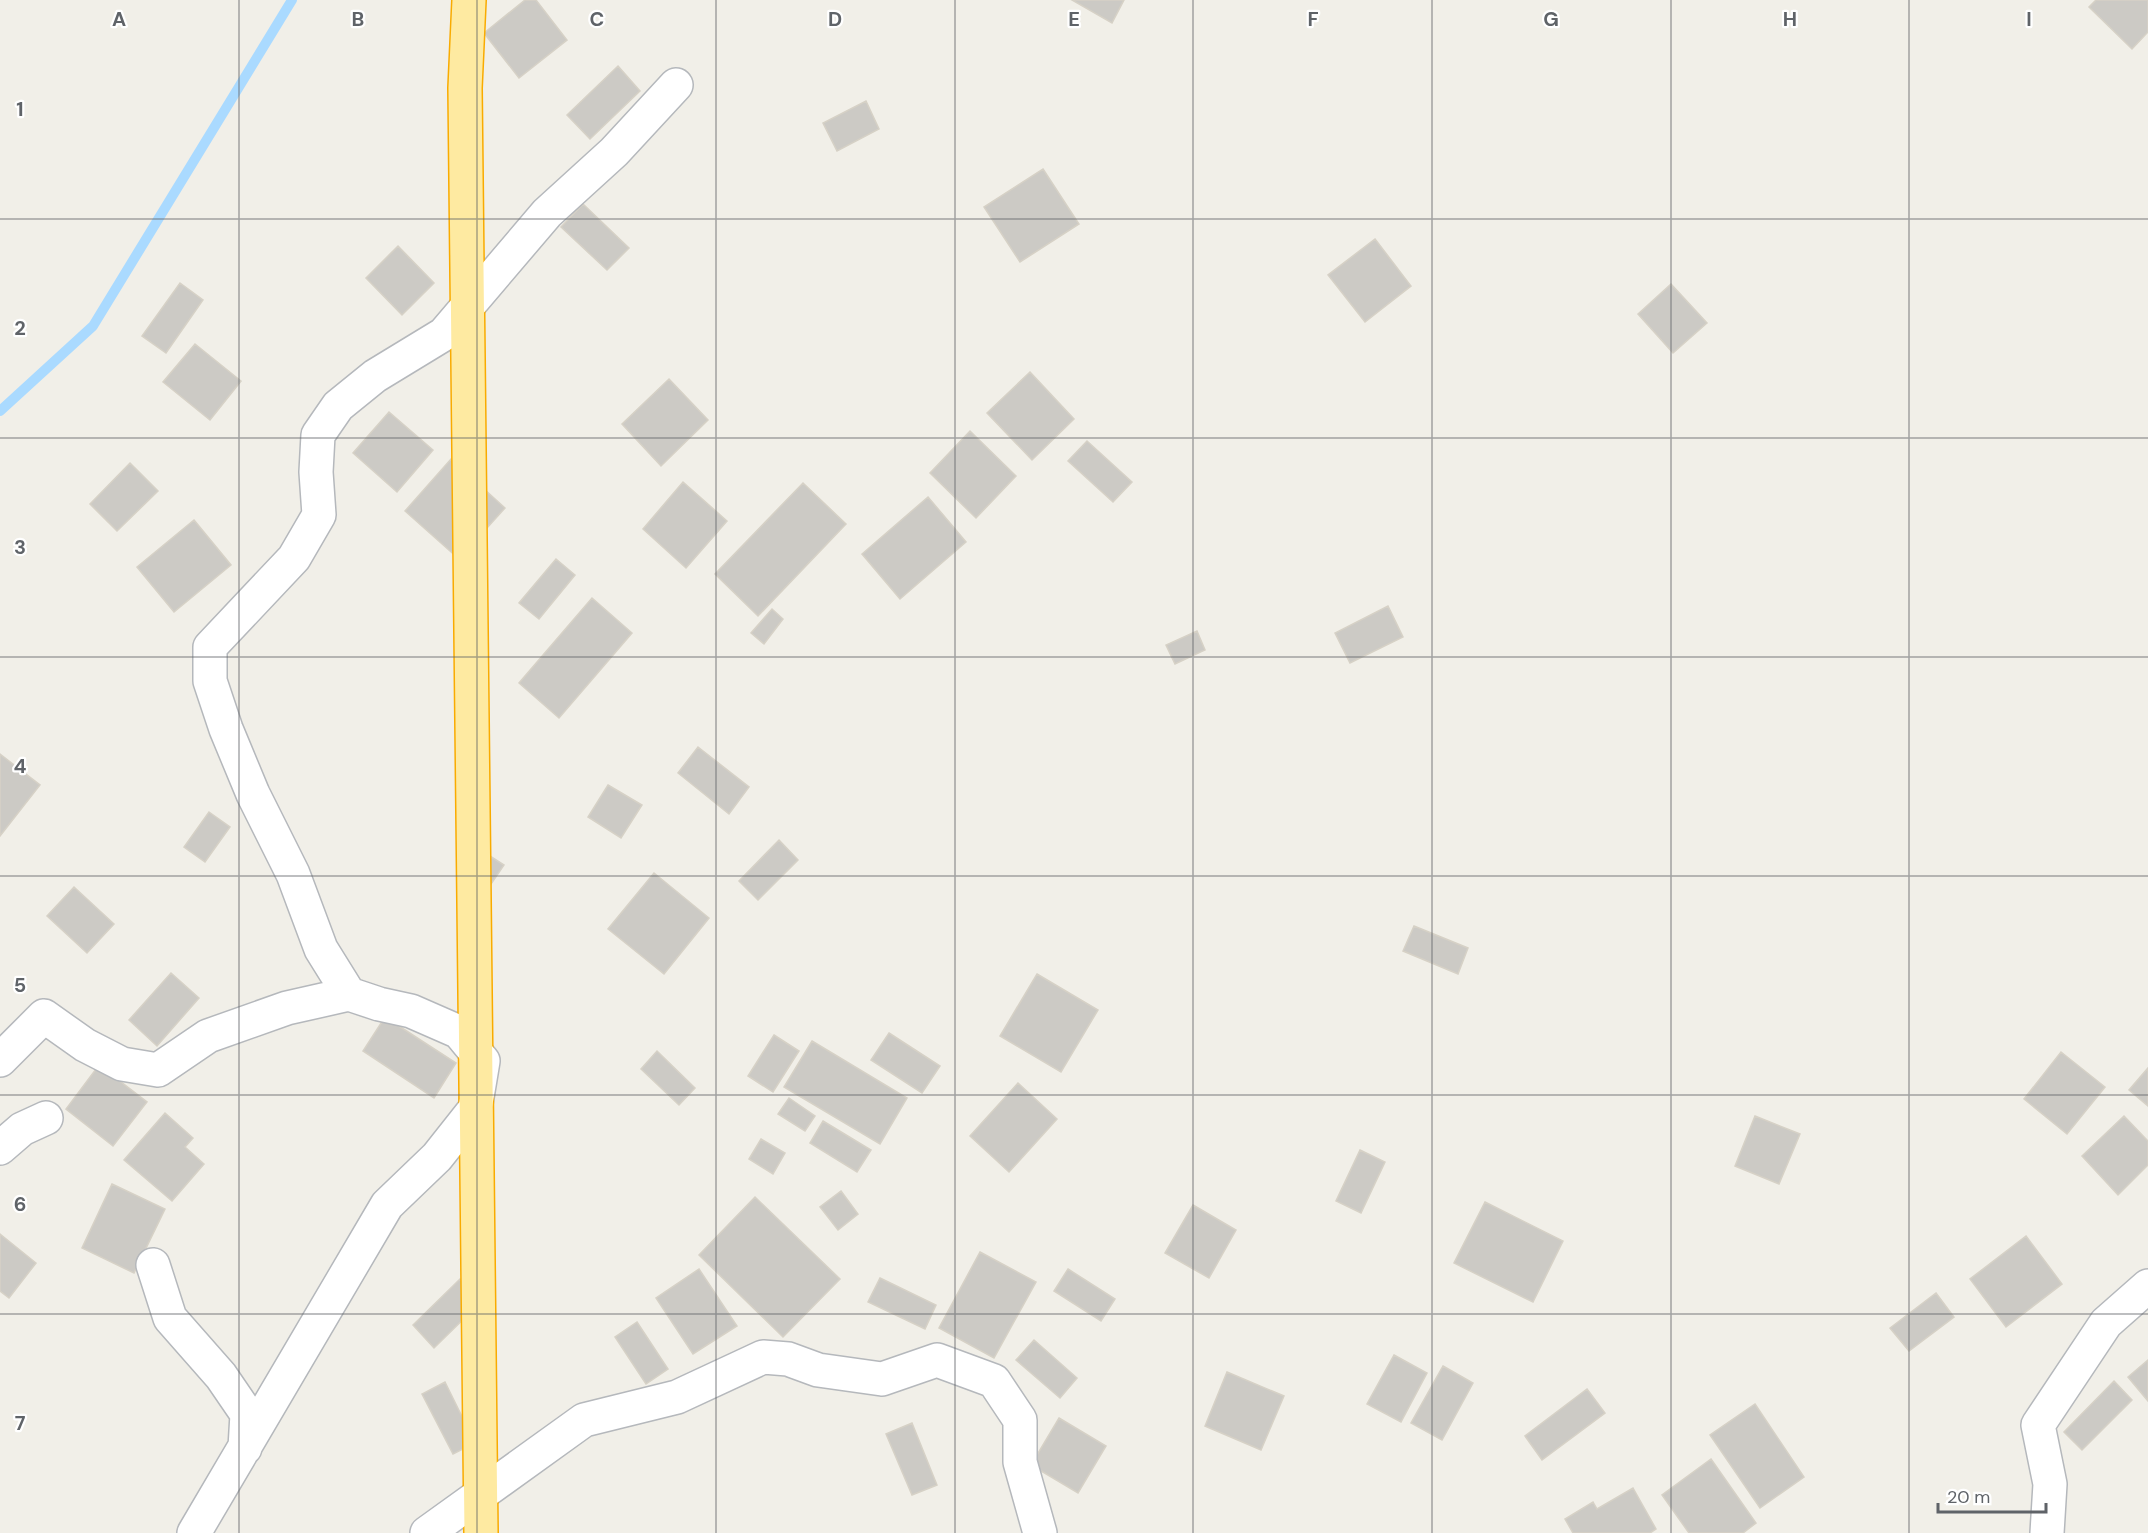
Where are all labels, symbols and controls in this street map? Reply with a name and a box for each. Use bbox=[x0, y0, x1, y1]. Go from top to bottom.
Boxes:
text: A bbox=[112, 6, 126, 32]
text: B bbox=[352, 6, 364, 32]
text: C bbox=[590, 6, 604, 32]
text: D bbox=[828, 6, 842, 32]
text: E bbox=[1068, 6, 1080, 32]
text: F bbox=[1307, 6, 1319, 32]
text: G bbox=[1543, 6, 1559, 32]
text: H bbox=[1783, 6, 1797, 32]
text: I bbox=[2026, 6, 2032, 32]
text: 1 bbox=[16, 96, 24, 122]
text: 2 bbox=[14, 315, 26, 341]
text: 3 bbox=[14, 534, 26, 560]
text: 4 bbox=[14, 753, 27, 779]
text: 5 bbox=[14, 972, 26, 998]
text: 6 bbox=[14, 1191, 26, 1217]
text: 7 bbox=[15, 1410, 26, 1436]
scale bar bbox=[1938, 1476, 2046, 1514]
text: 20 m bbox=[1947, 1485, 1990, 1509]

